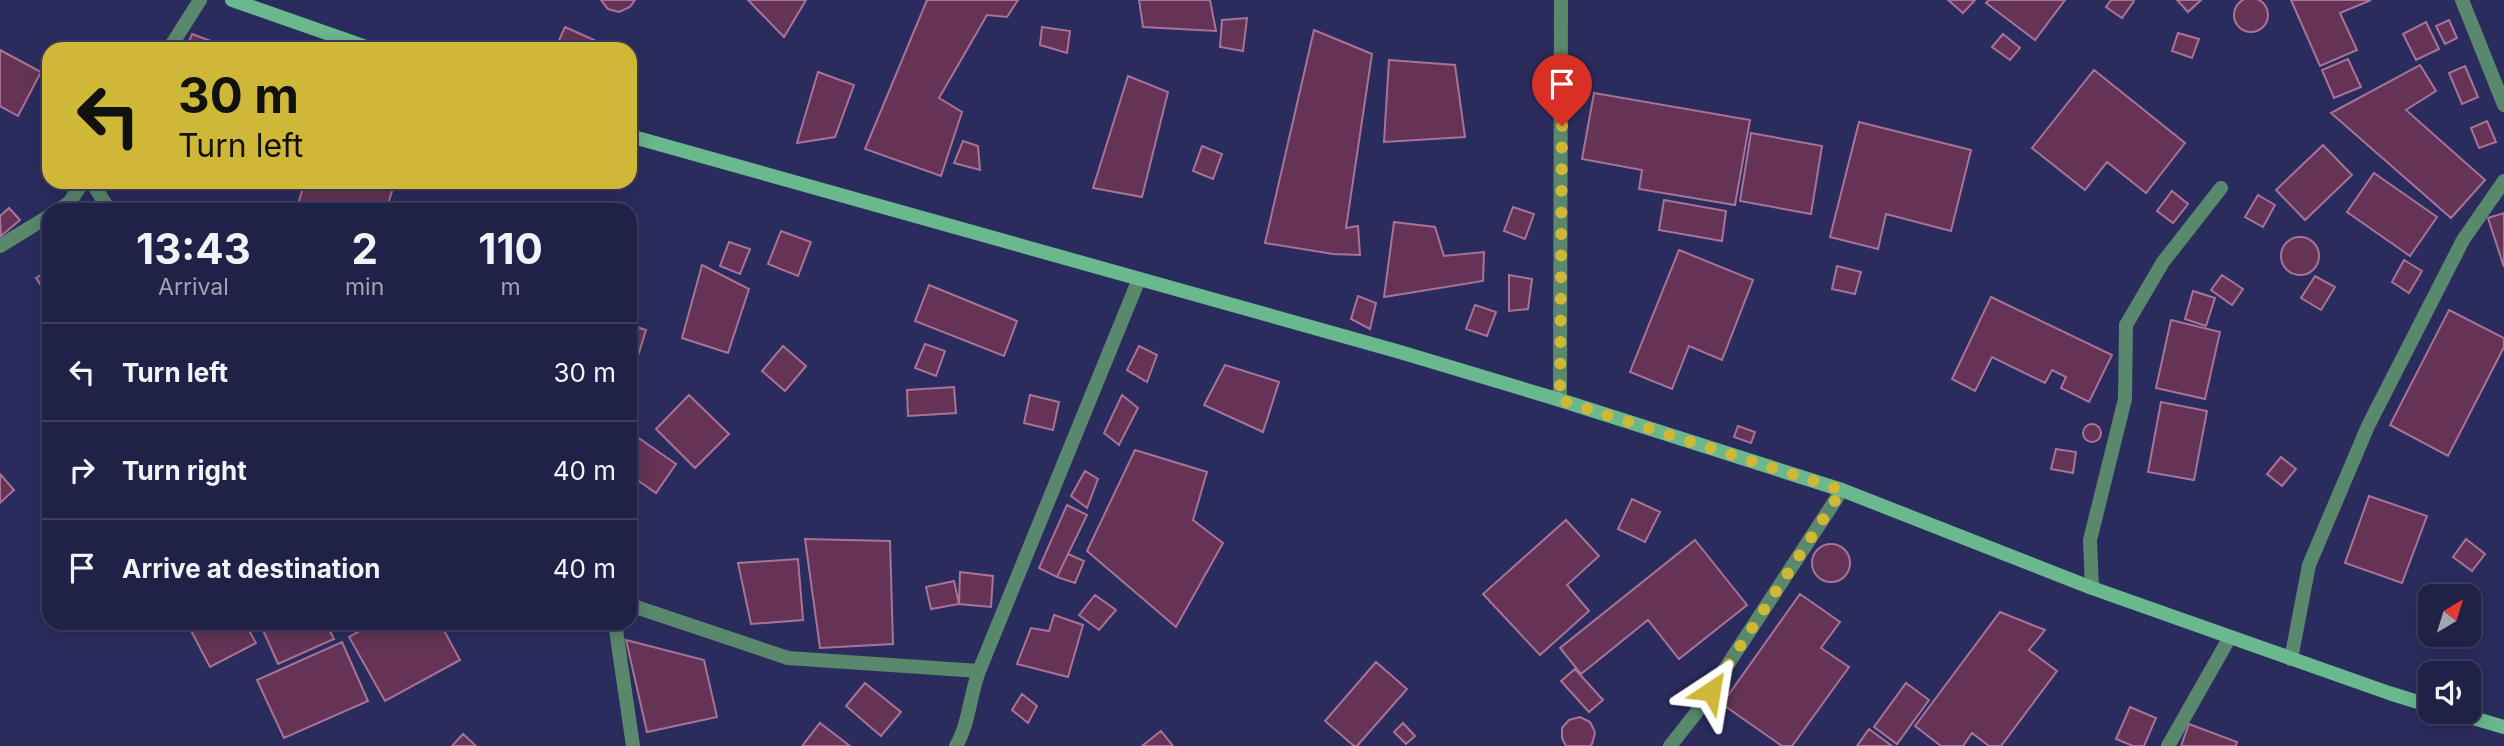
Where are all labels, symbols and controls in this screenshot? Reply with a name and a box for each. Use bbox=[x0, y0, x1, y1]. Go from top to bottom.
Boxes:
pin bbox=[1532, 54, 1592, 126]
icon: arrive bbox=[1543, 65, 1581, 103]
text: 30 m bbox=[178, 66, 299, 125]
icon: left bbox=[63, 70, 154, 161]
text: Turn left bbox=[178, 126, 303, 165]
text: 13:43 bbox=[136, 223, 251, 274]
text: 2 bbox=[351, 223, 378, 274]
text: 110 bbox=[478, 223, 543, 274]
text: Arrival bbox=[158, 273, 229, 301]
text: min bbox=[345, 273, 384, 301]
text: m bbox=[501, 273, 521, 301]
icon: left bbox=[63, 353, 101, 391]
text: Turn left bbox=[122, 357, 228, 388]
text: 30 m bbox=[553, 357, 616, 388]
icon: right bbox=[63, 451, 101, 489]
text: Turn right bbox=[122, 455, 247, 486]
text: 40 m bbox=[553, 455, 616, 486]
icon: arrive bbox=[63, 549, 101, 587]
text: Arrive at destination bbox=[122, 553, 381, 584]
text: 40 m bbox=[553, 553, 616, 584]
north arrow bbox=[2418, 584, 2482, 648]
map controls bbox=[2418, 584, 2481, 724]
position arrow bbox=[1674, 654, 1748, 728]
button: sound bbox=[2418, 661, 2481, 724]

